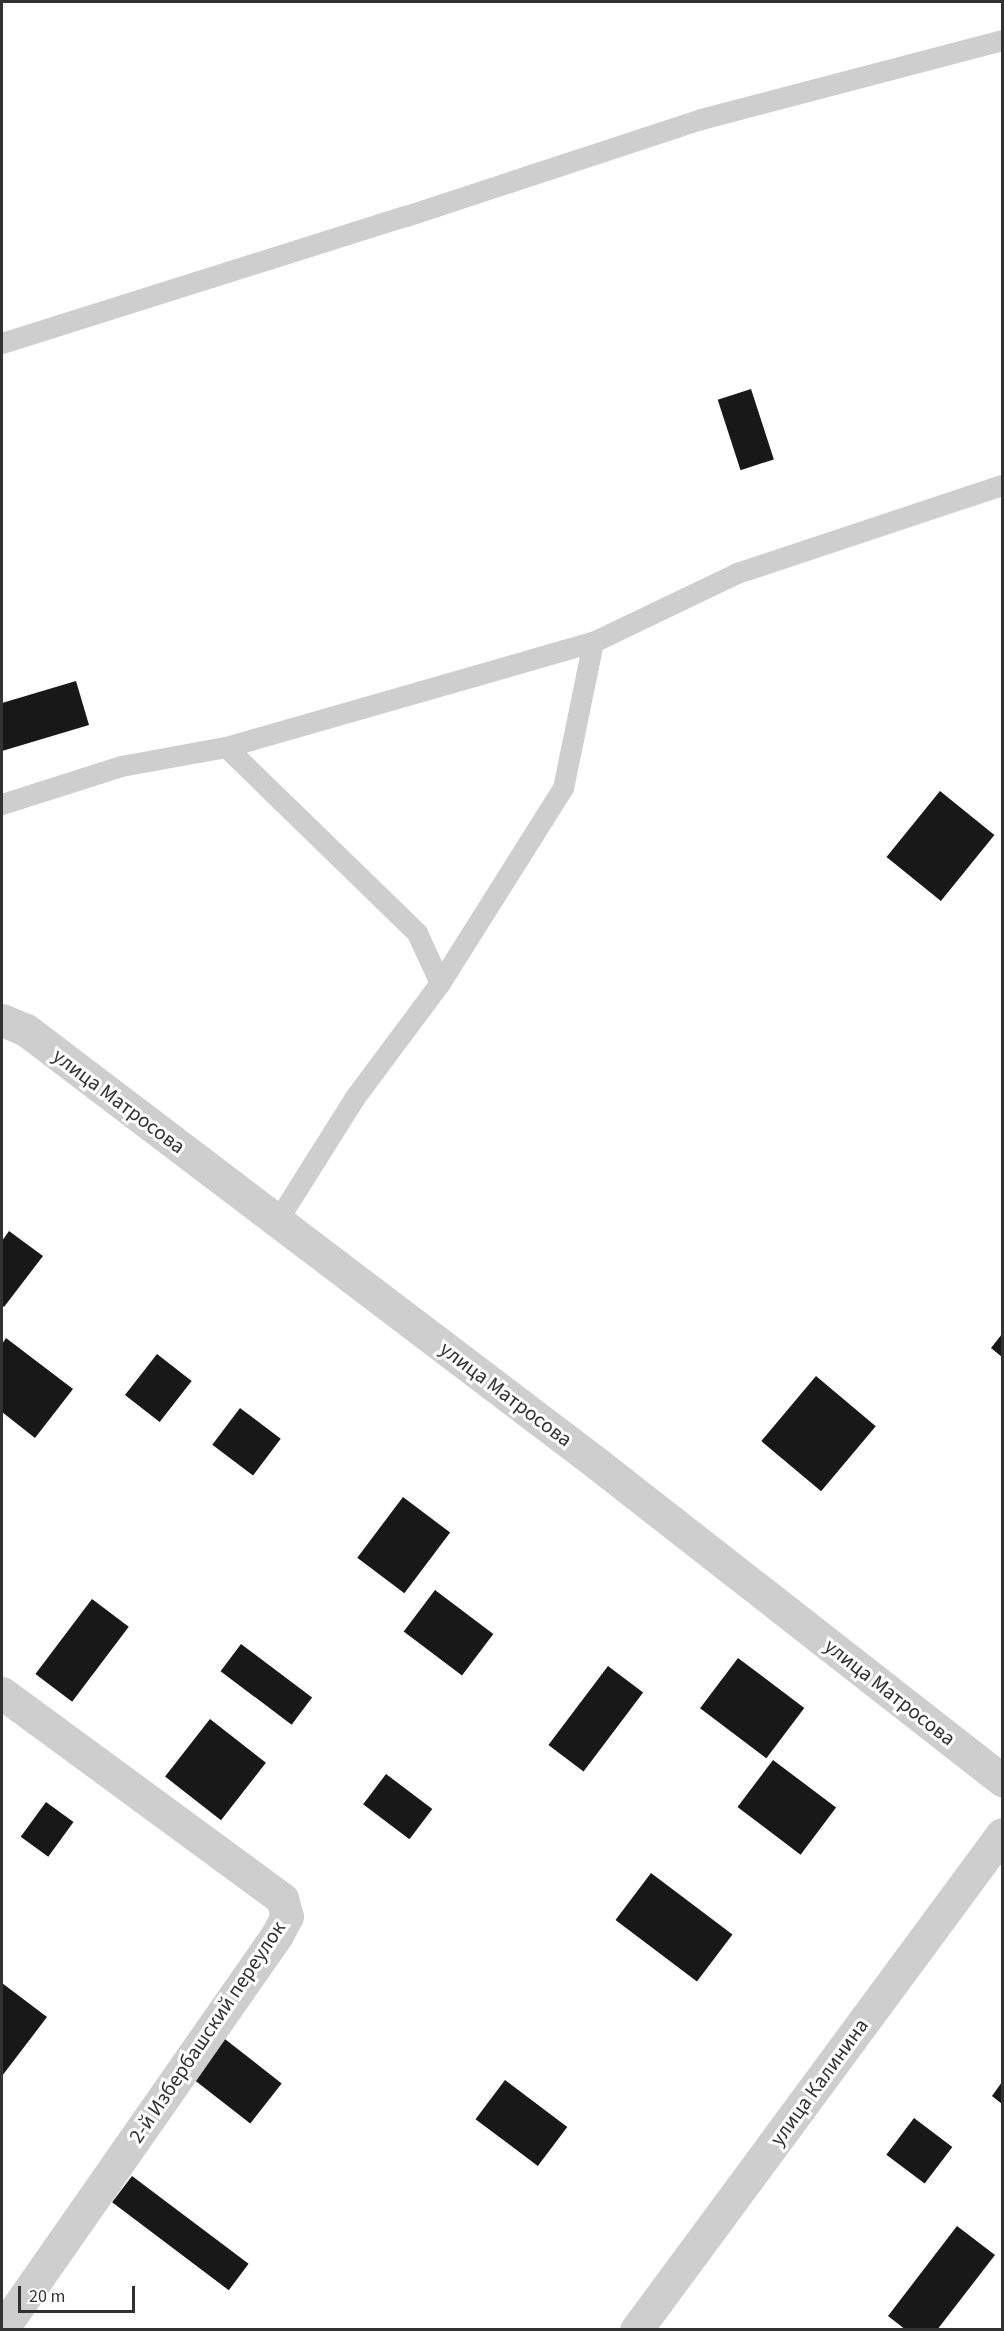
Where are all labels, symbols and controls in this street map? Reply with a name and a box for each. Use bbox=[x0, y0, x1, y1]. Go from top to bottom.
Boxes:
street label: улица Матросова bbox=[48, 1043, 190, 1159]
street label: улица Матросова bbox=[435, 1336, 577, 1452]
street label: улица Матросова bbox=[819, 1633, 961, 1751]
street label: 2-й Избербашский переулок bbox=[123, 1916, 291, 2148]
street label: улица Калинина bbox=[764, 2013, 874, 2151]
scale bar bbox=[21, 2274, 138, 2312]
text: 20 m bbox=[29, 2284, 65, 2309]

